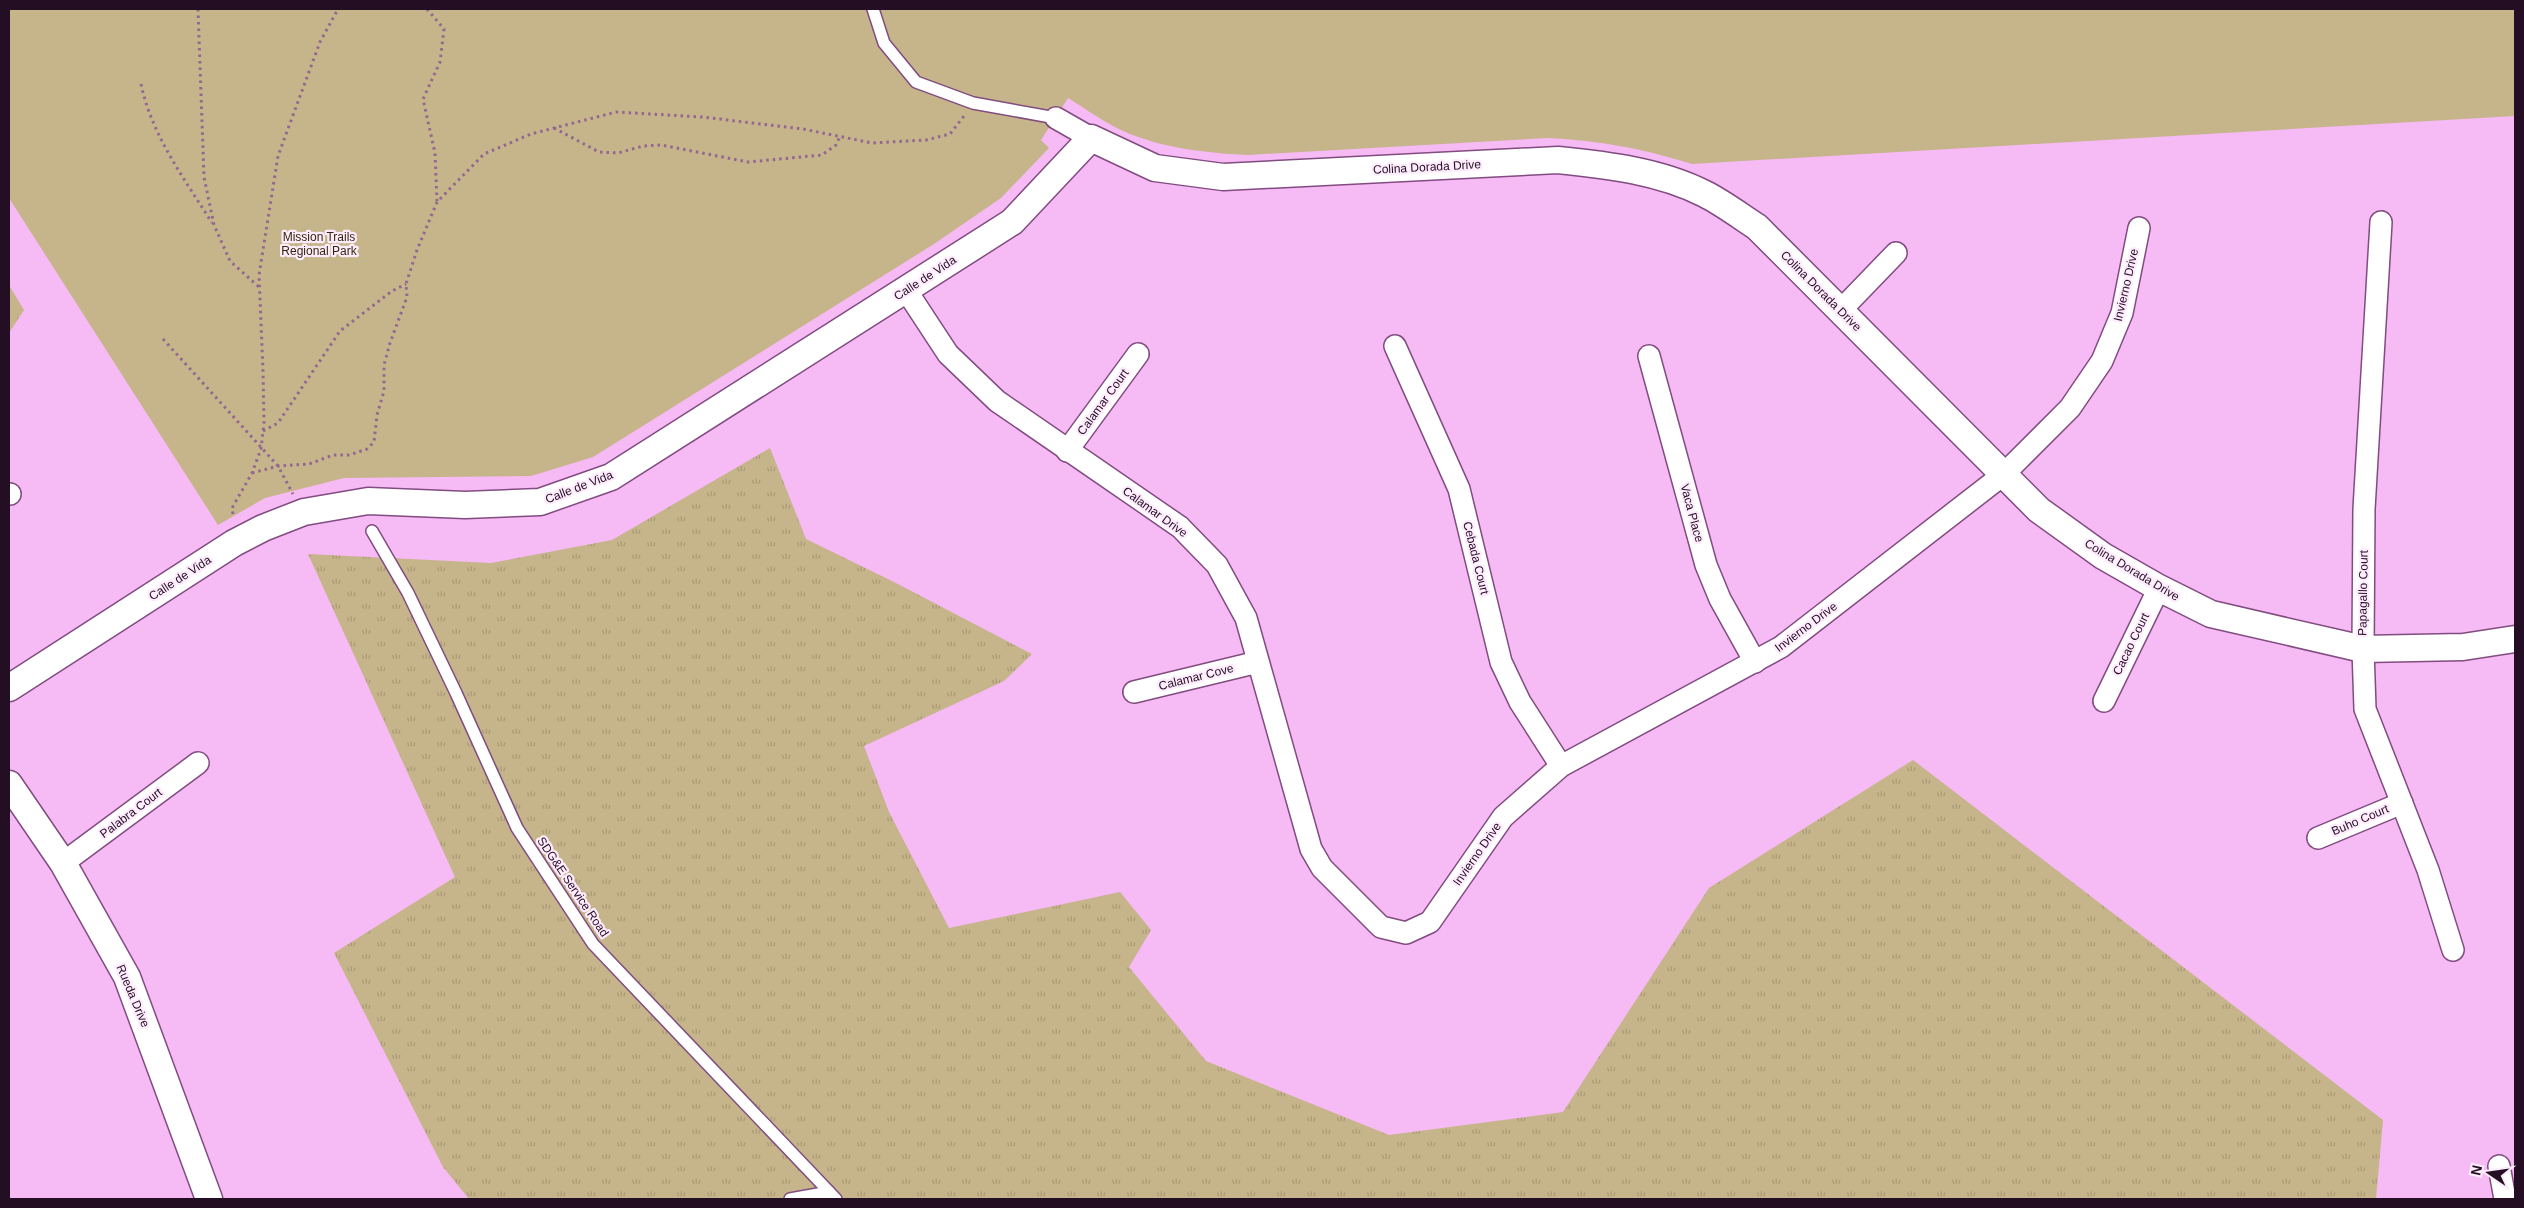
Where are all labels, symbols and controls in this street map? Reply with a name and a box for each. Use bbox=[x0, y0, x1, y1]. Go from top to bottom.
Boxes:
street label: Colina Dorada Drive bbox=[1373, 157, 1482, 177]
park label: Mission Trails Regional Park bbox=[281, 230, 358, 258]
street label: Invierno Drive bbox=[2111, 247, 2141, 323]
street label: Colina Dorada Drive bbox=[1778, 248, 1864, 334]
street label: Calle de Vida bbox=[891, 253, 959, 303]
street label: Calamar Court bbox=[1074, 366, 1132, 438]
street label: Calle de Vida bbox=[543, 468, 615, 506]
street label: Vaca Place bbox=[1677, 482, 1707, 544]
street label: Calamar Drive bbox=[1120, 484, 1190, 540]
street label: Cebada Court bbox=[1460, 520, 1492, 597]
street label: Colina Dorada Drive bbox=[2082, 536, 2182, 604]
street label: Papagallo Court bbox=[2355, 549, 2371, 636]
street label: Calle de Vida bbox=[146, 553, 214, 603]
street label: Invierno Drive bbox=[1772, 599, 1840, 655]
street label: Cacao Court bbox=[2110, 610, 2152, 677]
street label: Calamar Cove bbox=[1157, 661, 1235, 693]
street label: Palabra Court bbox=[97, 785, 165, 841]
street label: Buho Court bbox=[2329, 801, 2391, 838]
street label: Invierno Drive bbox=[1450, 819, 1504, 888]
street label: SDG&E Service Road bbox=[534, 834, 612, 940]
street label: Rueda Drive bbox=[114, 963, 153, 1030]
north arrow bbox=[2464, 1148, 2514, 1198]
text: N bbox=[2467, 1163, 2485, 1177]

